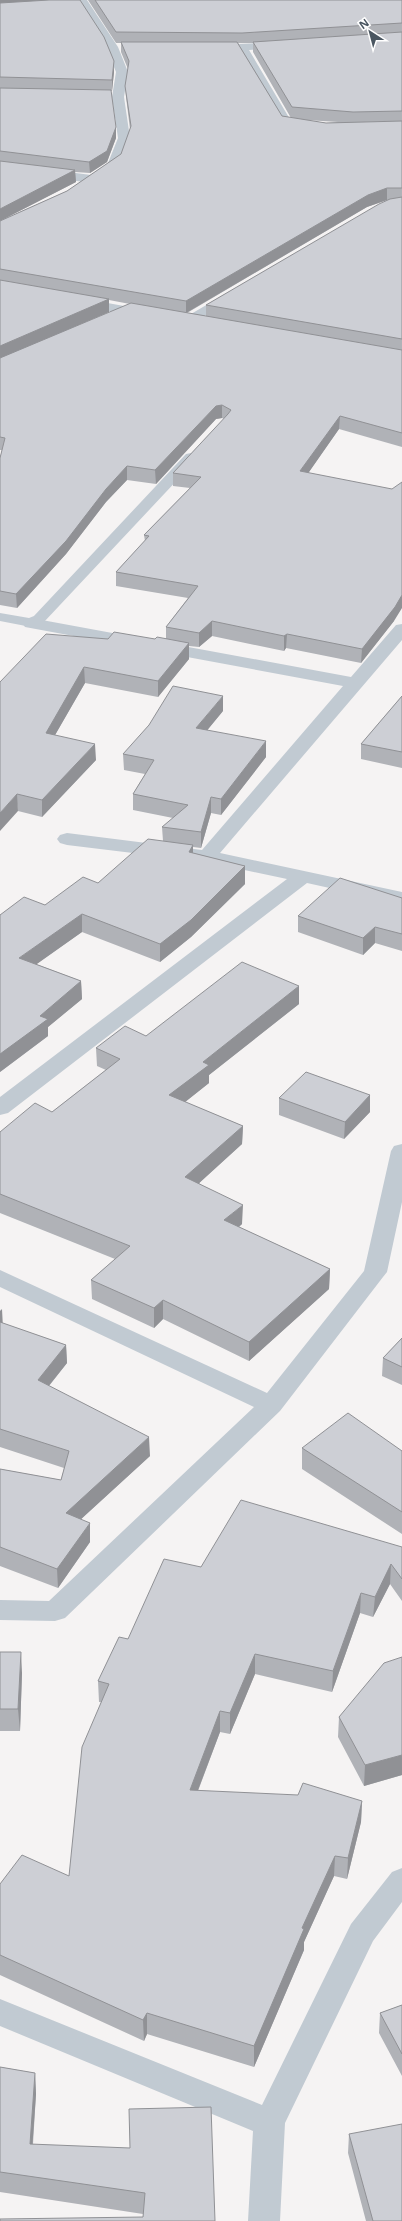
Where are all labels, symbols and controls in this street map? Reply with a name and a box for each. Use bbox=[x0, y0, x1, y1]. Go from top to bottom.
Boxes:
north arrow bbox=[350, 12, 390, 52]
text: N bbox=[356, 15, 372, 32]

